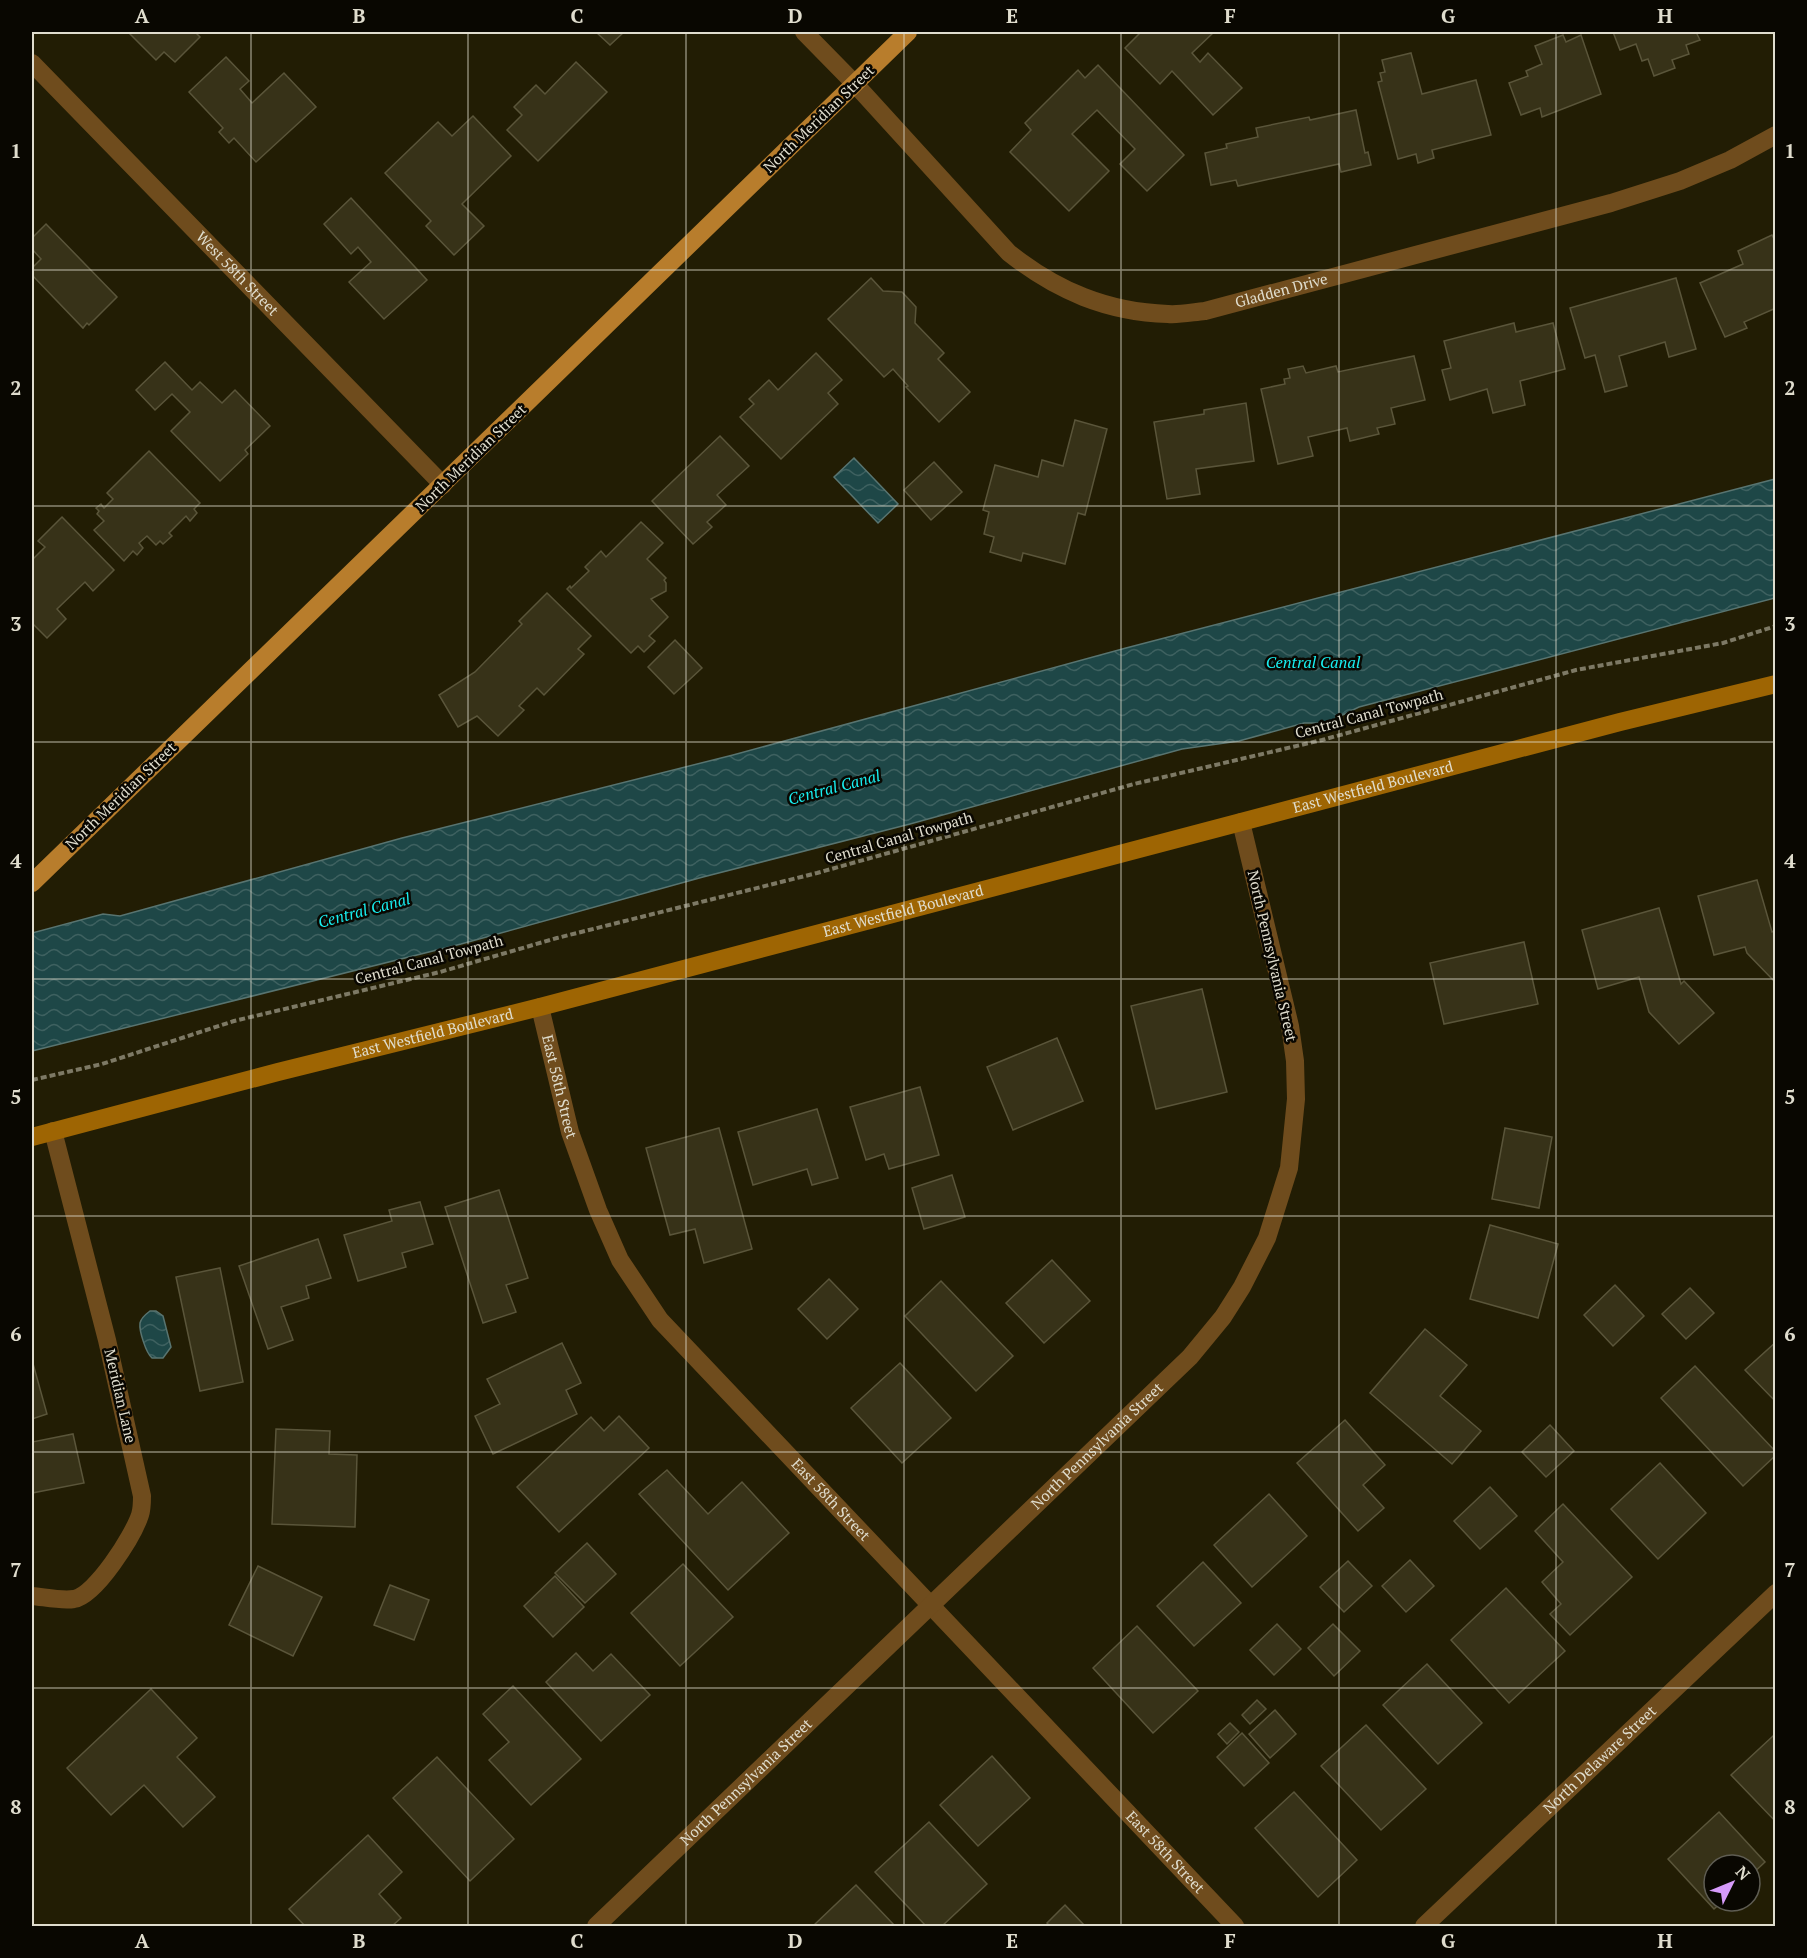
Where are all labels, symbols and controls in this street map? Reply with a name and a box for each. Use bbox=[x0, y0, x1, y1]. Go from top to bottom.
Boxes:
text: A bbox=[135, 2, 150, 29]
text: B bbox=[353, 2, 366, 29]
text: C bbox=[570, 2, 584, 29]
text: D bbox=[788, 2, 802, 29]
text: E bbox=[1006, 2, 1018, 29]
text: F bbox=[1224, 2, 1236, 29]
text: G bbox=[1441, 2, 1455, 29]
text: H bbox=[1657, 2, 1673, 29]
street label: North Meridian Street bbox=[759, 60, 878, 176]
text: 1 bbox=[10, 137, 22, 164]
text: 1 bbox=[1784, 137, 1796, 164]
street label: West 58th Street bbox=[192, 226, 284, 320]
street label: Gladden Drive bbox=[1233, 268, 1330, 312]
text: 2 bbox=[10, 374, 22, 401]
text: 2 bbox=[1784, 374, 1796, 401]
street label: North Meridian Street bbox=[411, 399, 530, 515]
text: 3 bbox=[10, 610, 22, 637]
text: 3 bbox=[1784, 610, 1796, 637]
water label: Central Canal bbox=[1266, 651, 1361, 673]
street label: Central Canal Towpath bbox=[1292, 684, 1445, 742]
street label: North Meridian Street bbox=[61, 737, 180, 853]
street label: East Westfield Boulevard bbox=[1291, 755, 1455, 817]
water label: Central Canal bbox=[785, 764, 883, 810]
street label: Central Canal Towpath bbox=[823, 806, 975, 868]
text: 4 bbox=[10, 847, 22, 874]
text: 4 bbox=[1784, 847, 1796, 874]
street label: North Pennsylvania Street bbox=[1244, 868, 1303, 1044]
street label: East Westfield Boulevard bbox=[821, 879, 985, 941]
water label: Central Canal bbox=[315, 887, 413, 933]
street label: Central Canal Towpath bbox=[352, 930, 505, 988]
street label: East Westfield Boulevard bbox=[350, 1003, 515, 1062]
street label: East 58th Street bbox=[538, 1033, 583, 1142]
text: 5 bbox=[10, 1083, 22, 1110]
text: 5 bbox=[1784, 1083, 1796, 1110]
text: 6 bbox=[10, 1320, 22, 1347]
text: 6 bbox=[1784, 1320, 1796, 1347]
street label: Meridian Lane bbox=[100, 1347, 142, 1445]
street label: North Pennsylvania Street bbox=[1026, 1377, 1167, 1513]
street label: East 58th Street bbox=[788, 1454, 875, 1545]
text: 7 bbox=[10, 1556, 22, 1583]
text: 7 bbox=[1784, 1556, 1796, 1583]
street label: North Delaware Street bbox=[1538, 1700, 1660, 1817]
street label: North Pennsylvania Street bbox=[675, 1713, 816, 1849]
text: 8 bbox=[10, 1793, 22, 1820]
text: 8 bbox=[1784, 1793, 1796, 1820]
street label: East 58th Street bbox=[1122, 1806, 1210, 1897]
north arrow bbox=[1702, 1853, 1762, 1913]
text: N bbox=[1731, 1861, 1755, 1885]
text: A bbox=[135, 1927, 150, 1954]
text: B bbox=[353, 1927, 366, 1954]
text: C bbox=[570, 1927, 584, 1954]
text: D bbox=[788, 1927, 802, 1954]
text: E bbox=[1006, 1927, 1018, 1954]
text: F bbox=[1224, 1927, 1236, 1954]
text: G bbox=[1441, 1927, 1455, 1954]
text: H bbox=[1657, 1927, 1673, 1954]

